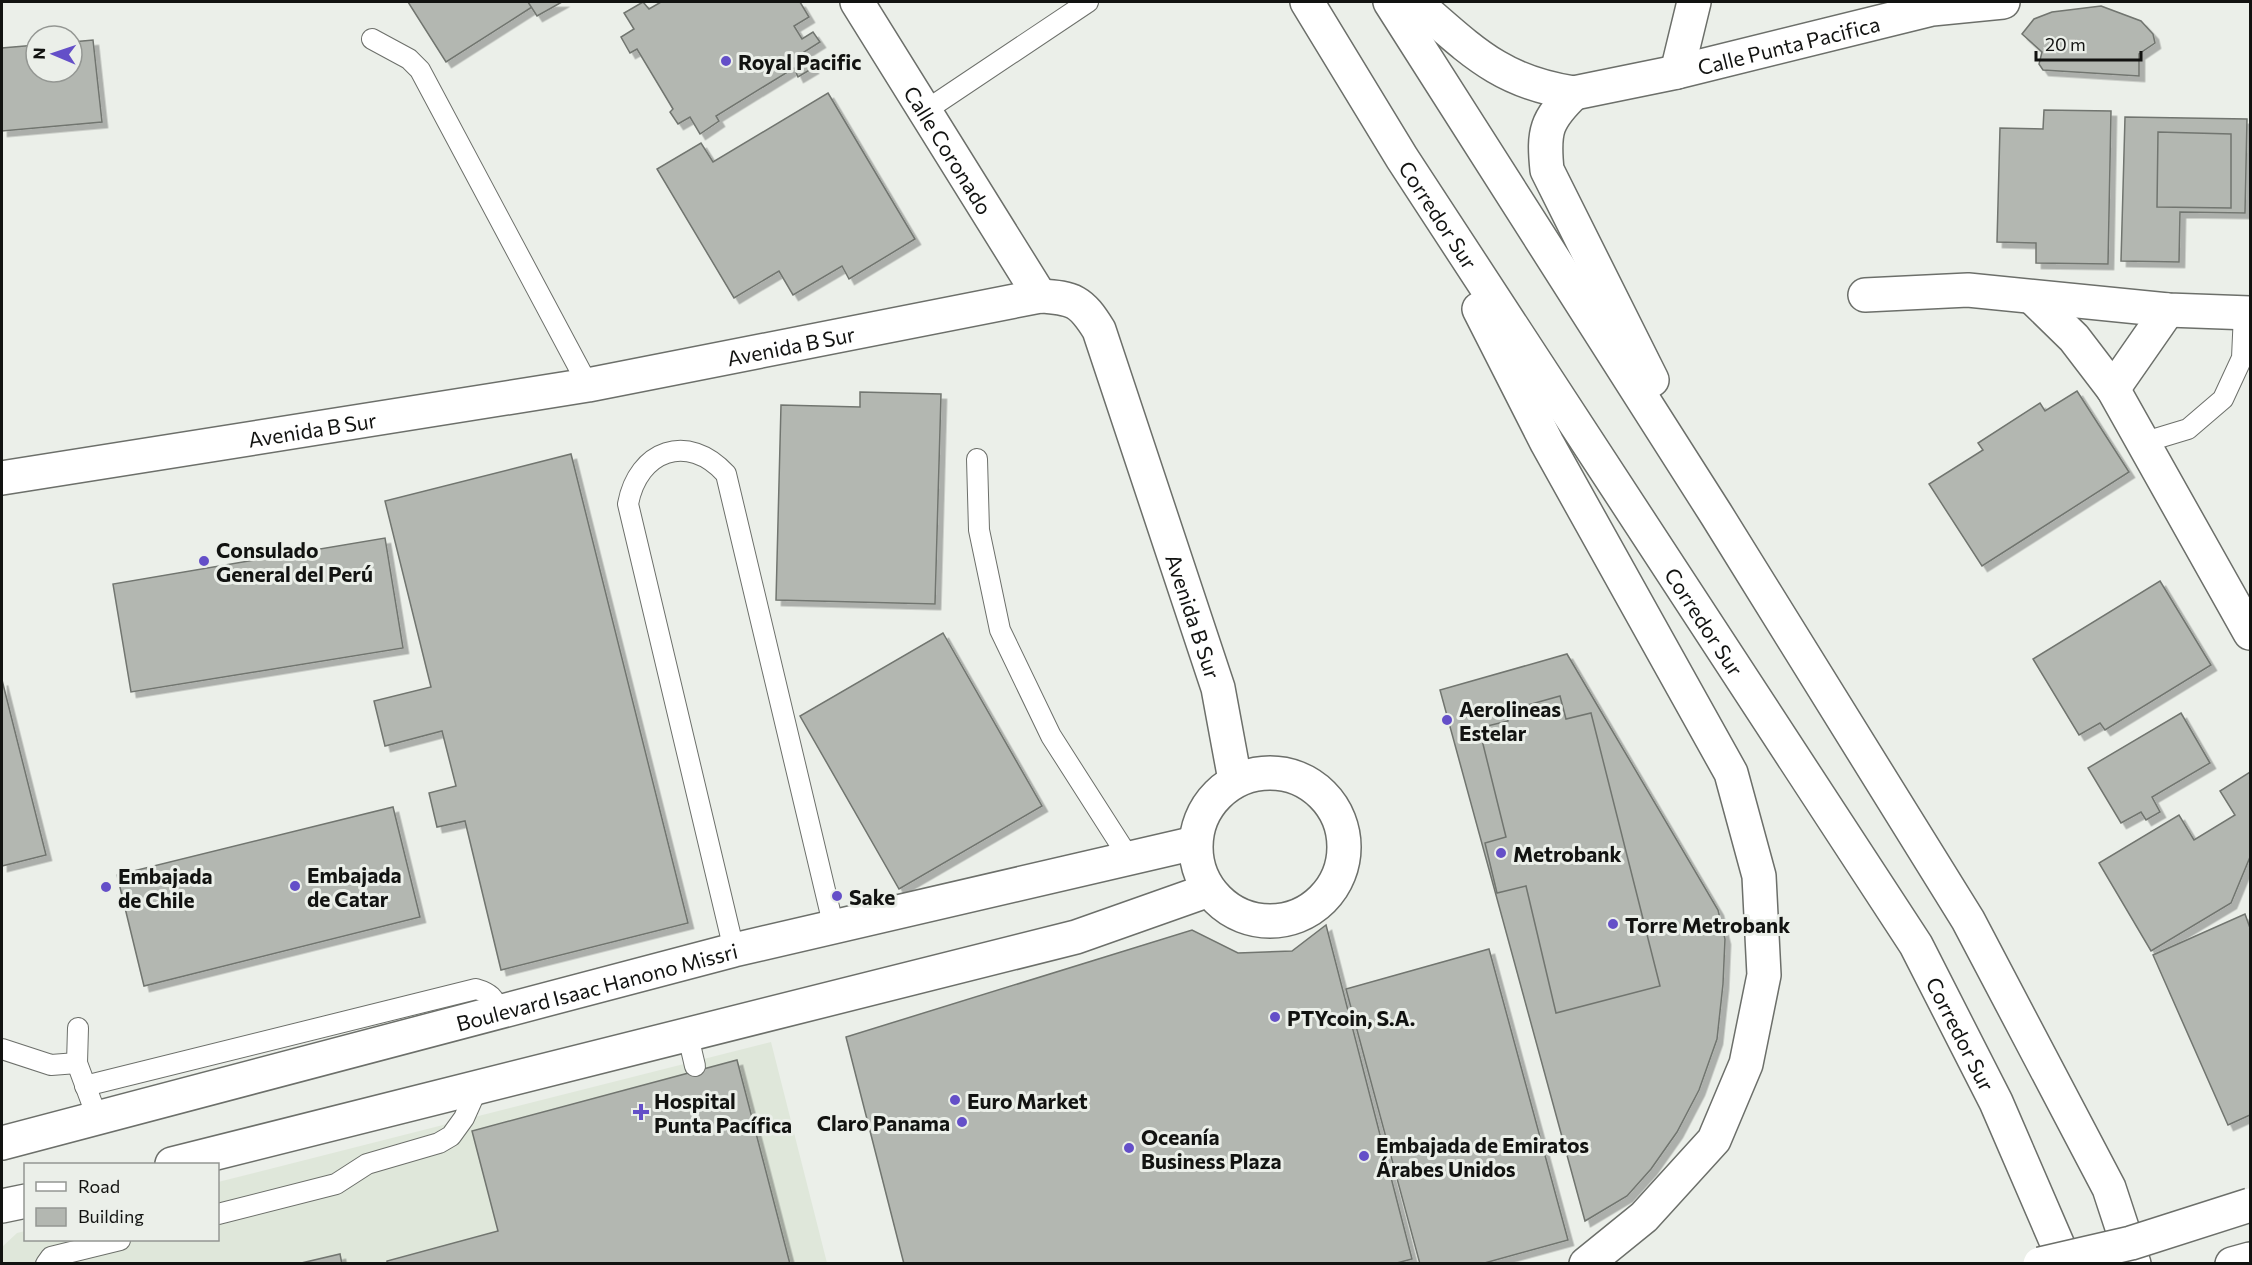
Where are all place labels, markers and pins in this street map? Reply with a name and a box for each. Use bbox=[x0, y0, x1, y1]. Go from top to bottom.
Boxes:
place label: Royal Pacific bbox=[738, 49, 861, 74]
marker: Royal Pacific bbox=[719, 54, 733, 68]
place label: Consulado General del Perú bbox=[216, 537, 373, 586]
marker: Consulado General del Perú bbox=[197, 554, 211, 568]
place label: Aerolineas Estelar bbox=[1459, 696, 1561, 745]
marker: Aerolineas Estelar bbox=[1440, 713, 1454, 727]
place label: Metrobank bbox=[1513, 841, 1622, 866]
marker: Metrobank bbox=[1494, 846, 1508, 860]
place label: Embajada de Catar bbox=[307, 862, 402, 911]
place label: Embajada de Chile bbox=[118, 863, 213, 912]
marker: Embajada de Catar bbox=[288, 879, 302, 893]
marker: Embajada de Chile bbox=[99, 880, 113, 894]
place label: Sake bbox=[849, 884, 895, 909]
marker: Sake bbox=[830, 889, 844, 903]
place label: Torre Metrobank bbox=[1625, 912, 1790, 937]
marker: Torre Metrobank bbox=[1606, 917, 1620, 931]
place label: PTYcoin, S.A. bbox=[1287, 1005, 1415, 1030]
marker: PTYcoin, S.A. bbox=[1268, 1010, 1282, 1024]
place label: Hospital Punta Pacífica bbox=[654, 1088, 792, 1137]
place label: Euro Market bbox=[967, 1088, 1088, 1113]
marker: Euro Market bbox=[948, 1093, 962, 1107]
marker: Hospital Punta Pacífica bbox=[632, 1103, 650, 1121]
place label: Claro Panama bbox=[817, 1110, 950, 1135]
marker: Claro Panama bbox=[955, 1115, 969, 1129]
place label: Oceanía Business Plaza bbox=[1141, 1124, 1282, 1173]
place label: Embajada de Emiratos Árabes Unidos bbox=[1376, 1132, 1589, 1181]
marker: Oceanía Business Plaza bbox=[1122, 1141, 1136, 1155]
marker: Embajada de Emiratos Árabes Unidos bbox=[1357, 1149, 1371, 1163]

